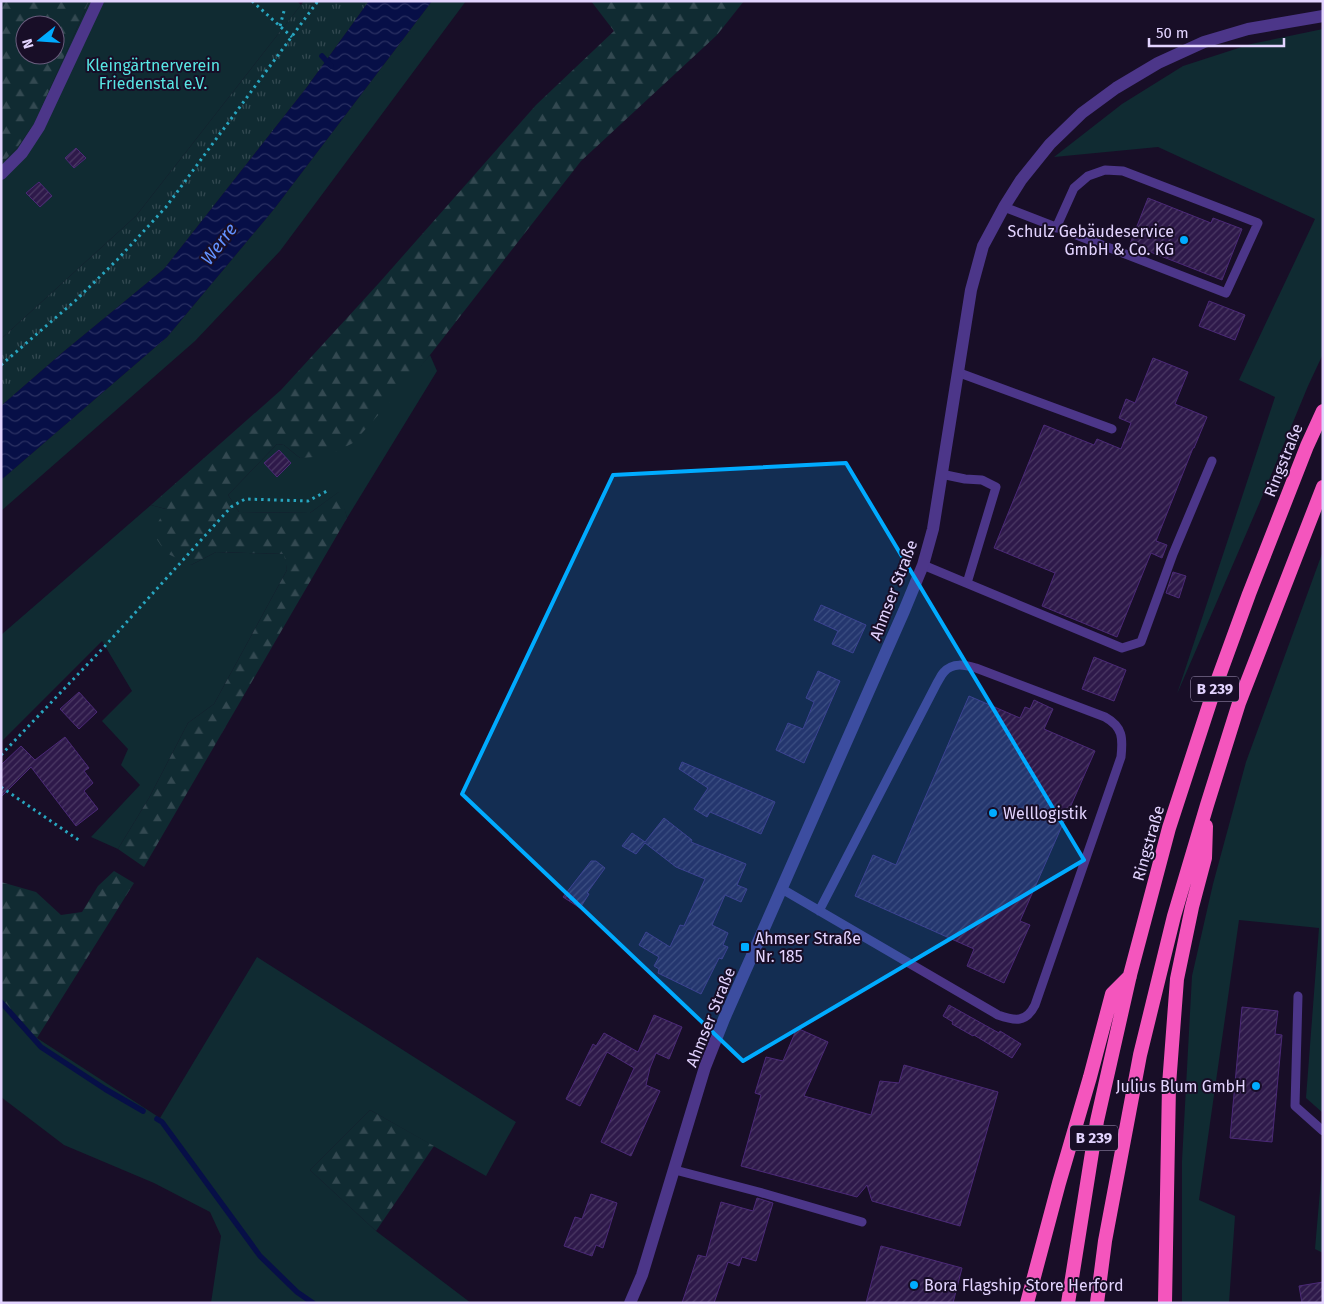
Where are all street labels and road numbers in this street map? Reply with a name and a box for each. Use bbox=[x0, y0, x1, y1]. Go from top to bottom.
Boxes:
street label: Ringstraße bbox=[1260, 421, 1307, 500]
street label: Ahmser Straße bbox=[866, 537, 921, 643]
road number: B 239 bbox=[1191, 676, 1239, 702]
street label: Ringstraße bbox=[1129, 803, 1168, 883]
street label: Ahmser Straße bbox=[682, 965, 739, 1070]
road number: B 239 bbox=[1070, 1126, 1118, 1150]

